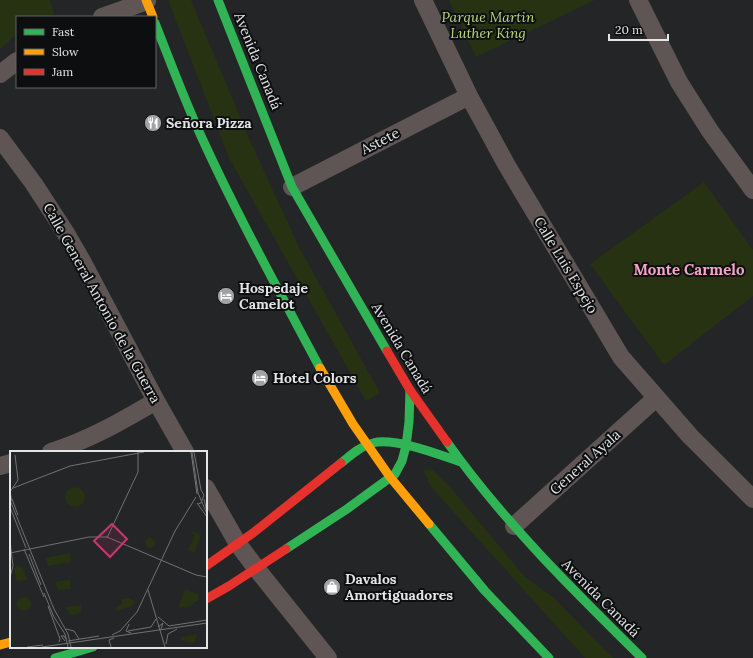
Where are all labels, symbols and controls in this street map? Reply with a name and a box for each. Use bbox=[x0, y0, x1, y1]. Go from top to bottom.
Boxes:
park label: Parque Martin Luther King bbox=[441, 8, 535, 42]
street label: Avenida Canadá bbox=[230, 9, 286, 112]
legend bbox=[16, 16, 156, 88]
scale bar bbox=[609, 16, 668, 42]
text: 20 m bbox=[615, 22, 643, 37]
text: Fast bbox=[52, 24, 75, 39]
text: Slow bbox=[52, 44, 79, 59]
text: Jam bbox=[51, 64, 73, 79]
restaurant icon: Señora Pizza bbox=[143, 113, 163, 133]
place label: Señora Pizza bbox=[166, 114, 252, 132]
street label: Astete bbox=[357, 123, 403, 159]
street label: Calle General Antonio de la Guerra bbox=[39, 200, 165, 406]
street label: Calle Luis Espejo bbox=[530, 213, 602, 317]
district label: Monte Carmelo bbox=[634, 260, 745, 279]
place label: Hospedaje Camelot bbox=[239, 279, 309, 313]
hotel icon: Hospedaje Camelot bbox=[216, 286, 236, 306]
street label: Avenida Canadá bbox=[367, 298, 436, 397]
hotel icon: Hotel Colors bbox=[250, 368, 270, 388]
place label: Hotel Colors bbox=[273, 369, 357, 387]
street label: General Ayala bbox=[546, 425, 624, 499]
inset map bbox=[10, 451, 207, 648]
street label: Avenida Canadá bbox=[557, 554, 644, 641]
place label: Davalos Amortiguadores bbox=[345, 570, 453, 604]
shop icon: Davalos Amortiguadores bbox=[322, 577, 342, 597]

